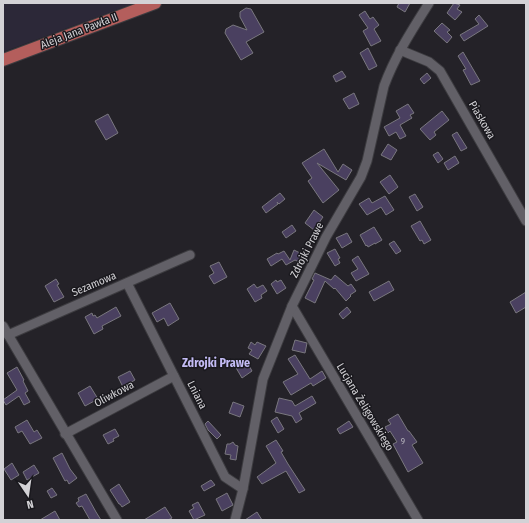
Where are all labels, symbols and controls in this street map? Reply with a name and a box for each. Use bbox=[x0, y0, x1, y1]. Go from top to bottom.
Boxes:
street label: Aleja Jana Pawła II bbox=[39, 10, 119, 52]
street label: Piaskowa bbox=[466, 99, 498, 141]
street label: Zdrojki Prawe bbox=[287, 220, 327, 280]
street label: Sezamowa bbox=[70, 269, 118, 299]
district label: Zdrojki Prawe bbox=[182, 356, 250, 370]
street label: Lucjana Żeligowskiego bbox=[334, 360, 397, 453]
street label: Oliwkowa bbox=[92, 378, 136, 410]
street label: Lniana bbox=[184, 379, 210, 411]
house number: 9 bbox=[401, 436, 405, 446]
north arrow bbox=[8, 475, 48, 515]
text: N bbox=[25, 497, 35, 511]

